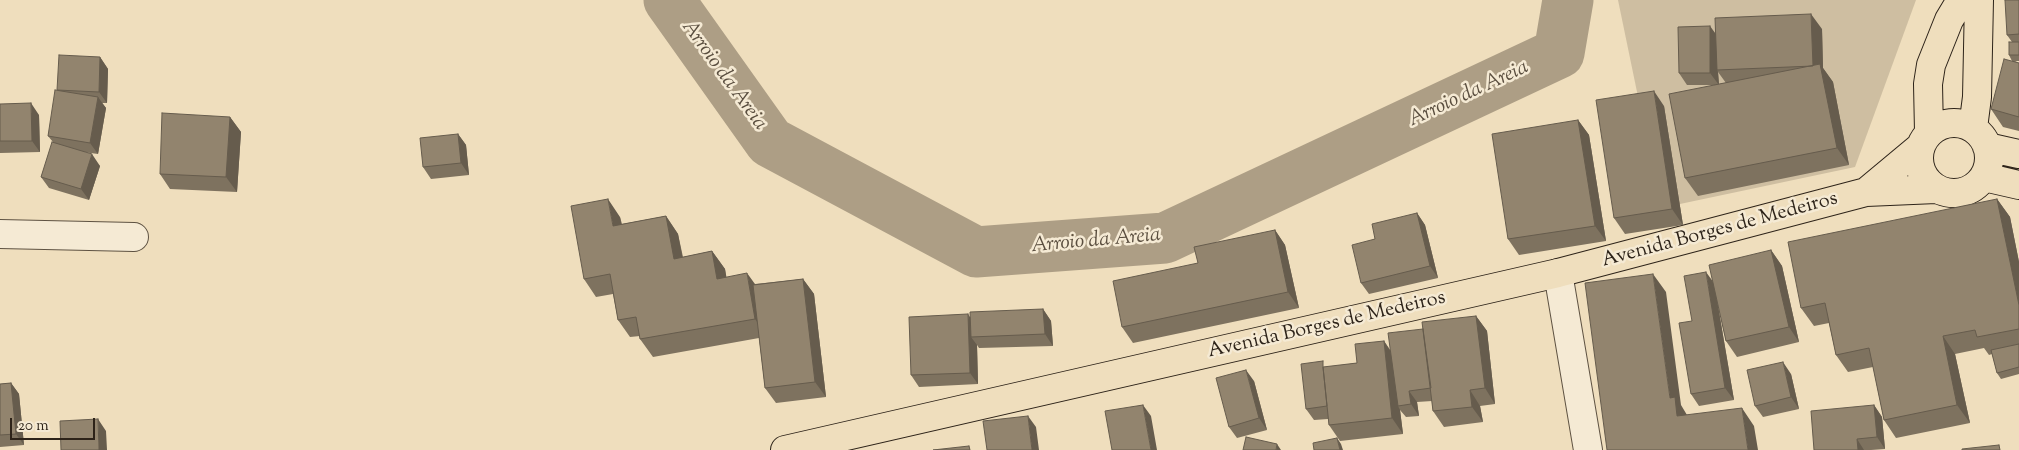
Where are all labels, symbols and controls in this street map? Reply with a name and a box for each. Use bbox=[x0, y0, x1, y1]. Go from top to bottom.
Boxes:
water label: Arroio da Areia bbox=[675, 16, 771, 136]
water label: Arroio da Areia bbox=[1405, 56, 1533, 134]
street label: Avenida Borges de Medeiros bbox=[1600, 188, 1840, 274]
water label: Arroio da Areia bbox=[1030, 224, 1162, 260]
street label: Avenida Borges de Medeiros bbox=[1206, 287, 1448, 365]
scale bar bbox=[12, 408, 98, 440]
text: 20 m bbox=[18, 416, 49, 437]

